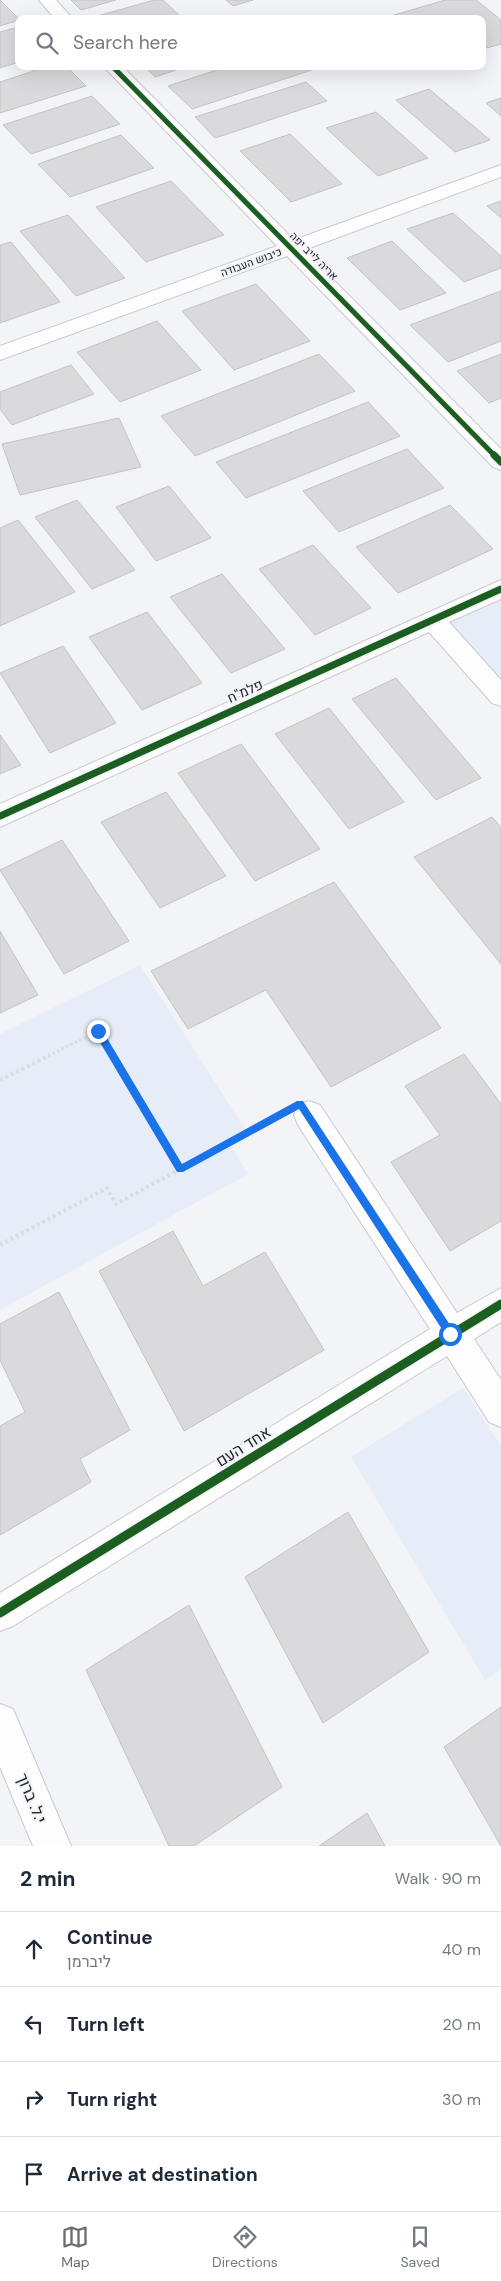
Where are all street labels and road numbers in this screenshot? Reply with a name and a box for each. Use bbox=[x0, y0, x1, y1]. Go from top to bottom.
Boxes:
street label: אריה לייב יפה bbox=[287, 229, 341, 283]
street label: כיבוש העבודה bbox=[219, 244, 283, 280]
street label: פלמ"ח bbox=[224, 675, 266, 707]
street label: אחד העם bbox=[212, 1421, 275, 1472]
street label: י.ל. ברוך bbox=[12, 1770, 51, 1826]

